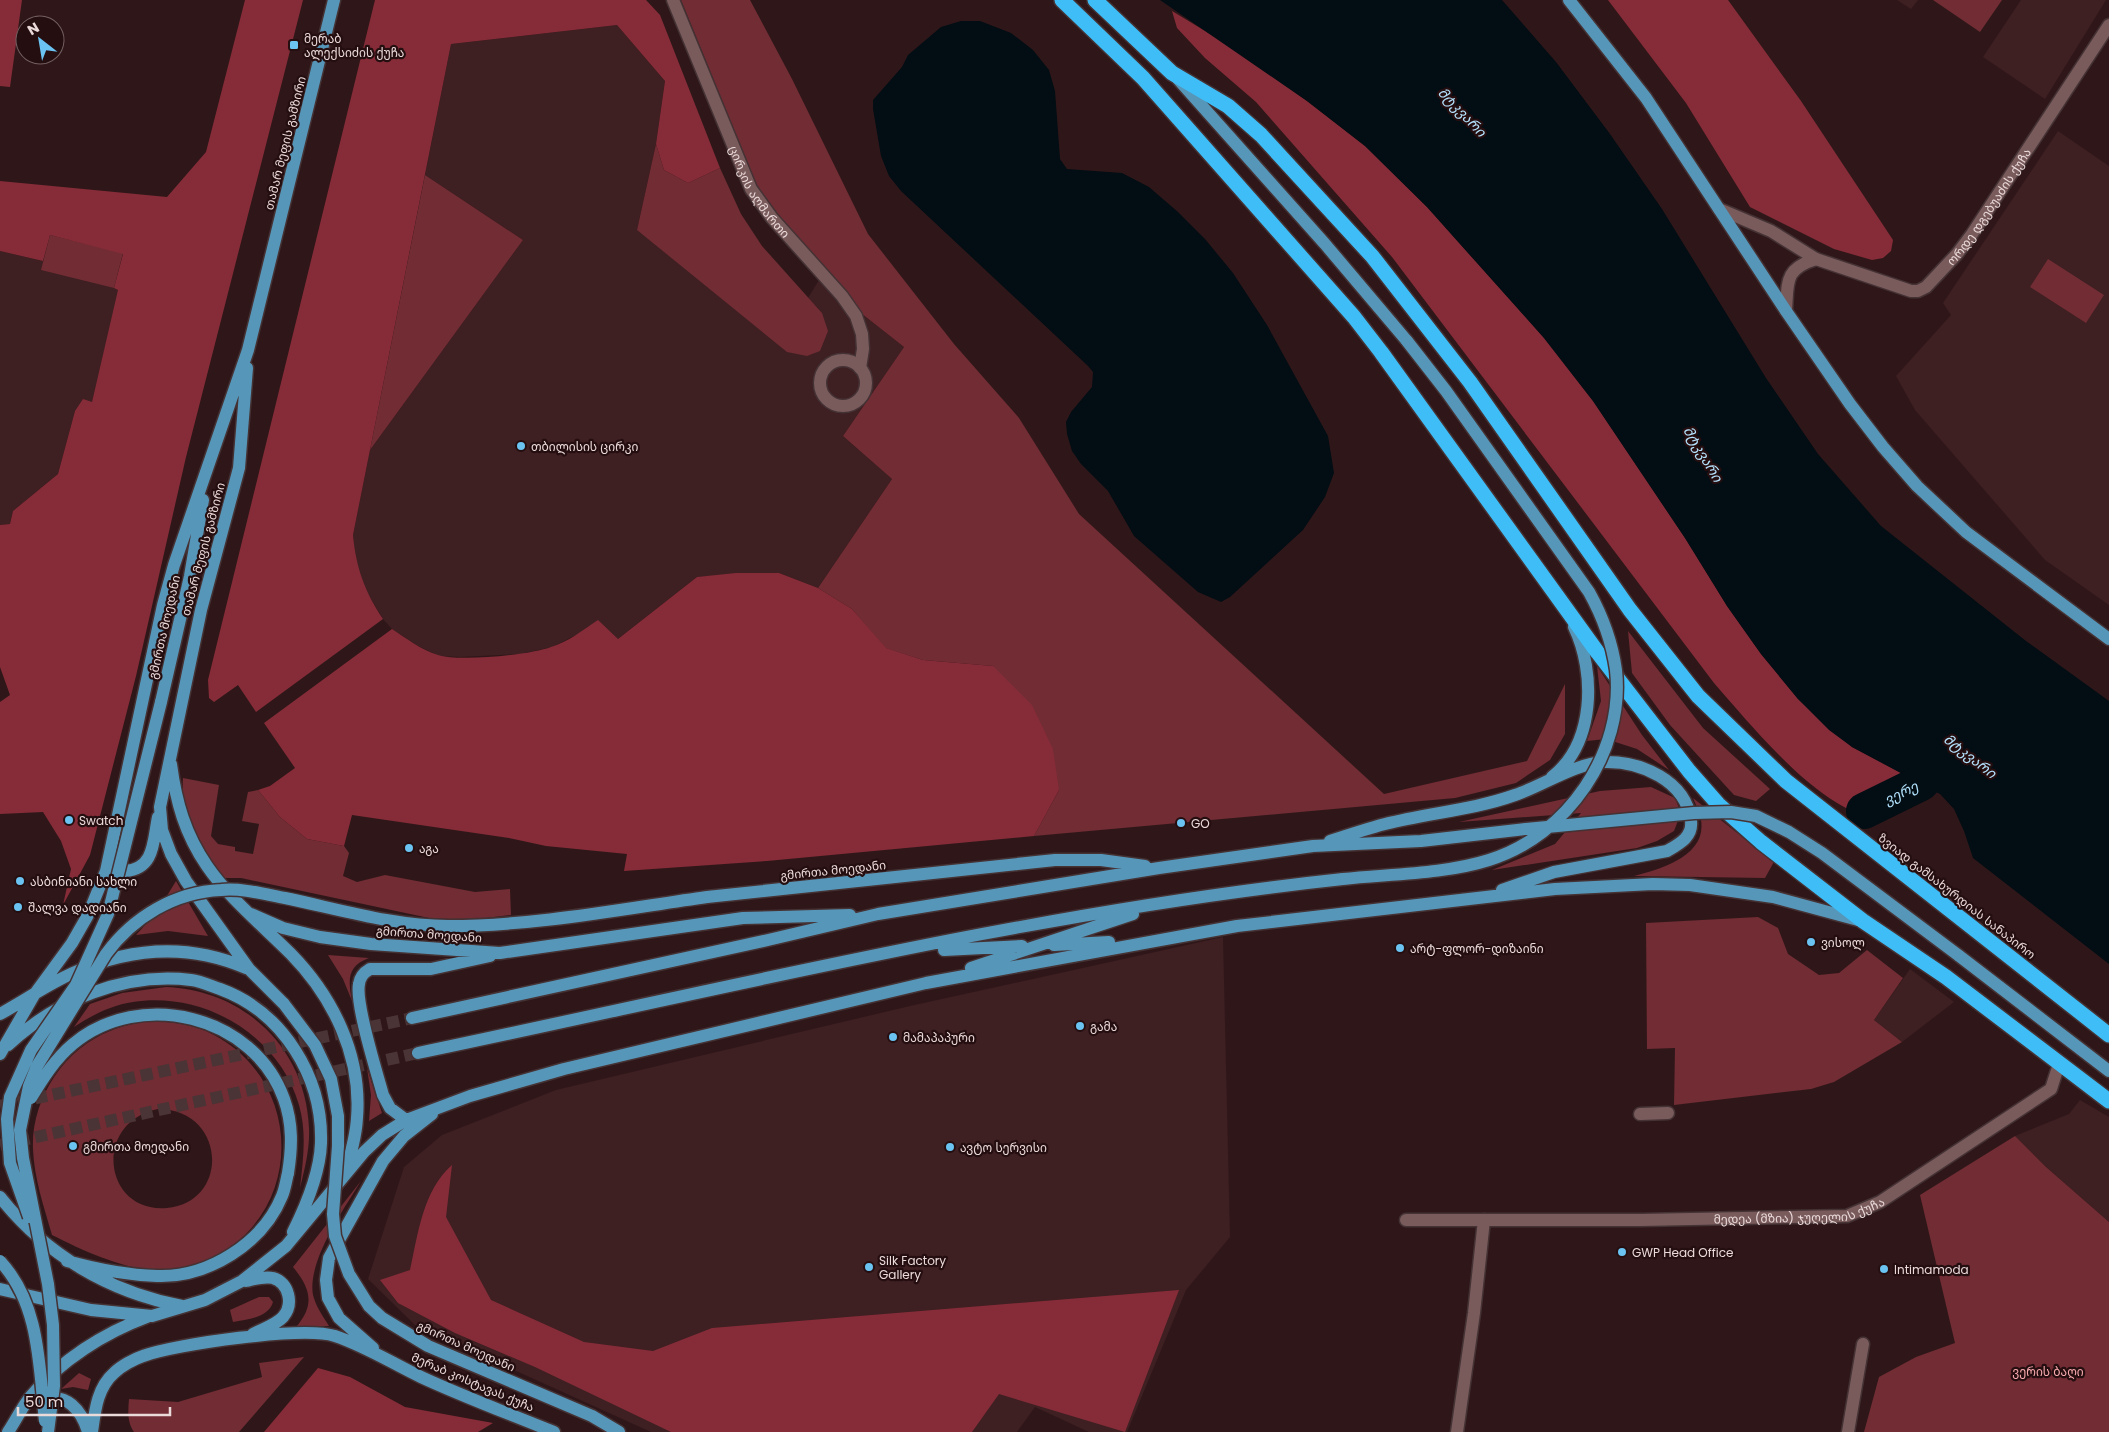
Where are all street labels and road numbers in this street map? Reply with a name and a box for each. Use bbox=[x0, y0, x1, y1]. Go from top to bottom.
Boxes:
street label: თამარ მეფის გამზირი bbox=[260, 74, 310, 212]
street label: ცირკის აღმართი bbox=[725, 143, 794, 241]
street label: ორდე დგებუაძის ქუჩა bbox=[1943, 145, 2035, 269]
street label: თამარ მეფის გამზირი bbox=[177, 480, 229, 617]
street label: გმირთა მოედანი bbox=[144, 573, 184, 681]
street label: ზვიად გამსახურდიას სანაპირო bbox=[1875, 829, 2039, 963]
street label: გმირთა მოედანი bbox=[779, 856, 887, 884]
street label: გმირთა მოედანი bbox=[375, 922, 483, 946]
street label: მედეა (მზია) ჯუღელის ქუჩა bbox=[1713, 1193, 1888, 1227]
street label: გმირთა მოედანი bbox=[414, 1317, 518, 1375]
street label: მერაბ კოსტავას ქუჩა bbox=[409, 1348, 537, 1416]

